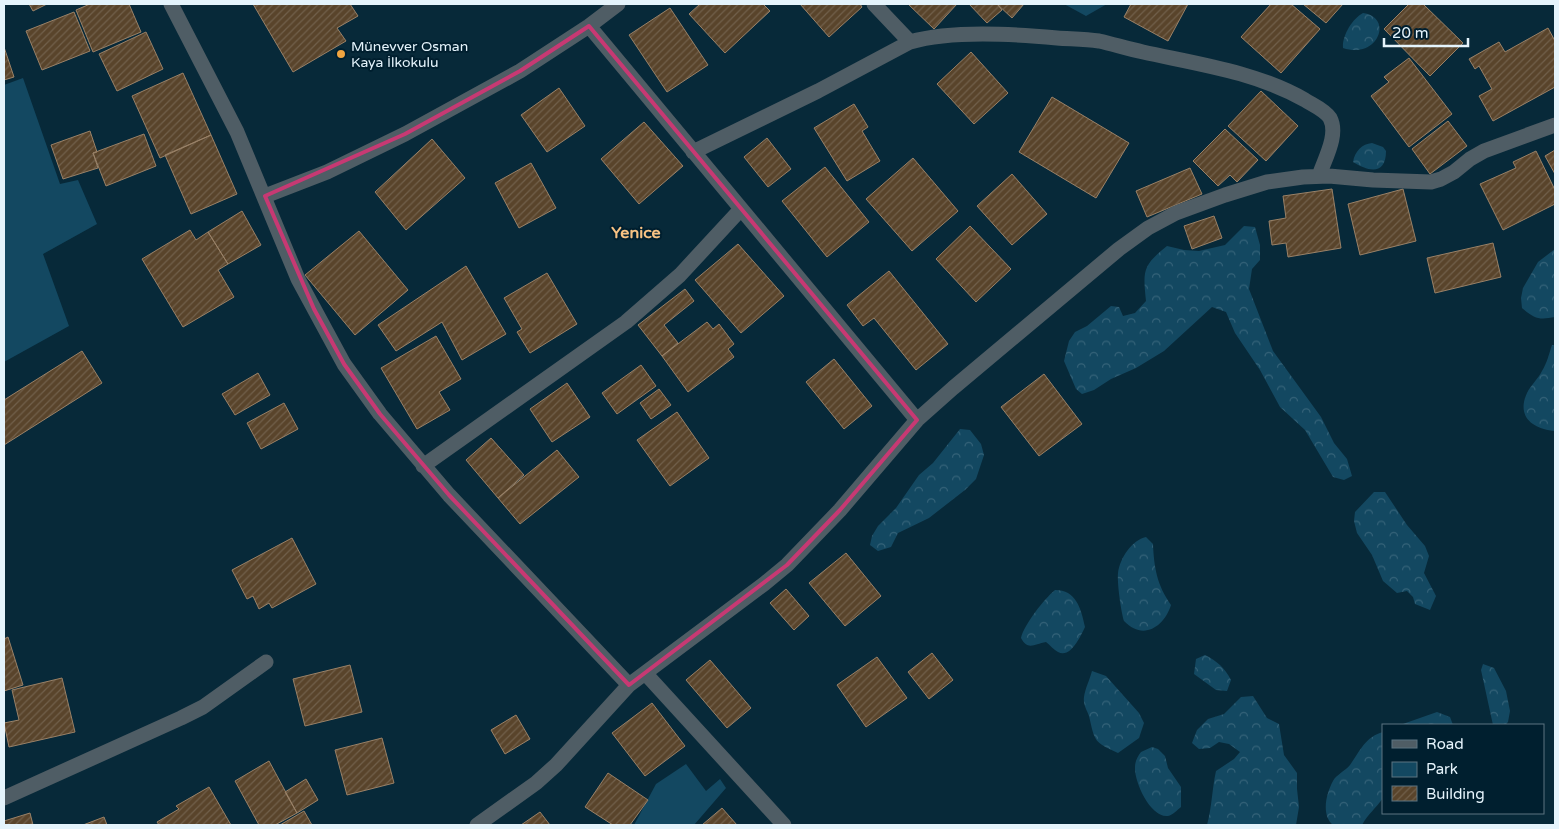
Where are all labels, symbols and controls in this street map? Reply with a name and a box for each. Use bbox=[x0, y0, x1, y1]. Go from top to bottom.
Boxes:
scale bar bbox=[1384, 15, 1468, 47]
text: 20 m bbox=[1392, 24, 1429, 42]
place label: Münevver Osman Kaya İlkokulu bbox=[351, 38, 468, 71]
marker: Münevver Osman Kaya İlkokulu bbox=[335, 48, 347, 60]
district label: Yenice bbox=[611, 223, 661, 243]
legend bbox=[1382, 724, 1544, 814]
text: Road bbox=[1426, 735, 1464, 753]
text: Park bbox=[1426, 760, 1458, 778]
text: Building bbox=[1426, 785, 1485, 803]

